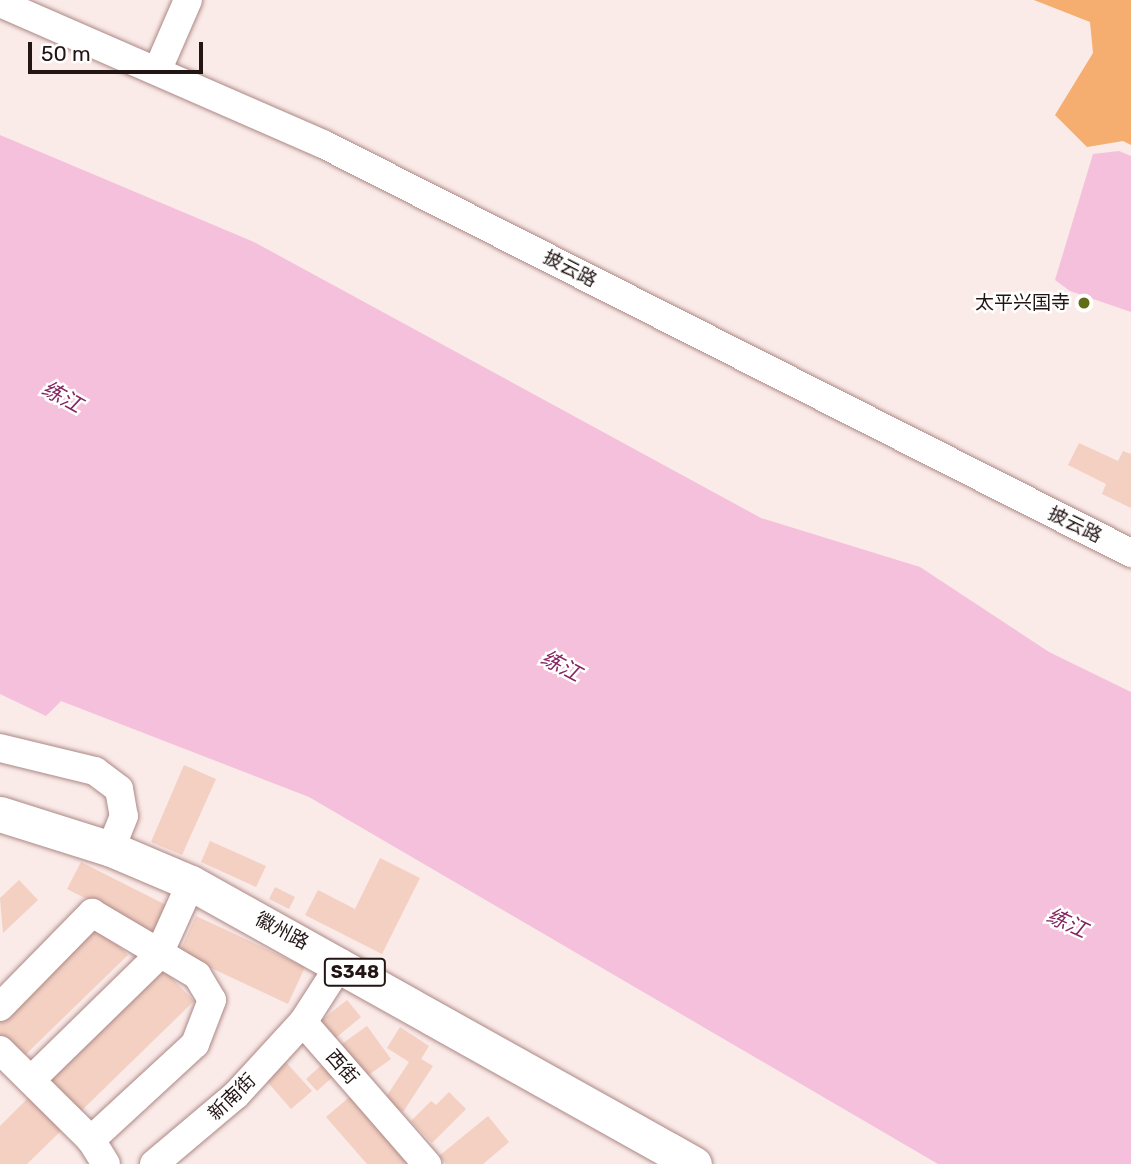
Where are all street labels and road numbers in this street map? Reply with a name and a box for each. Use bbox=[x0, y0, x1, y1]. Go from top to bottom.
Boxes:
street label: 披云路 bbox=[539, 246, 601, 292]
street label: 披云路 bbox=[1044, 502, 1106, 548]
street label: 徽州路 bbox=[251, 908, 313, 954]
road number: S348 bbox=[324, 958, 386, 987]
street label: 西街 bbox=[321, 1045, 363, 1089]
street label: 新南街 bbox=[204, 1069, 260, 1125]

